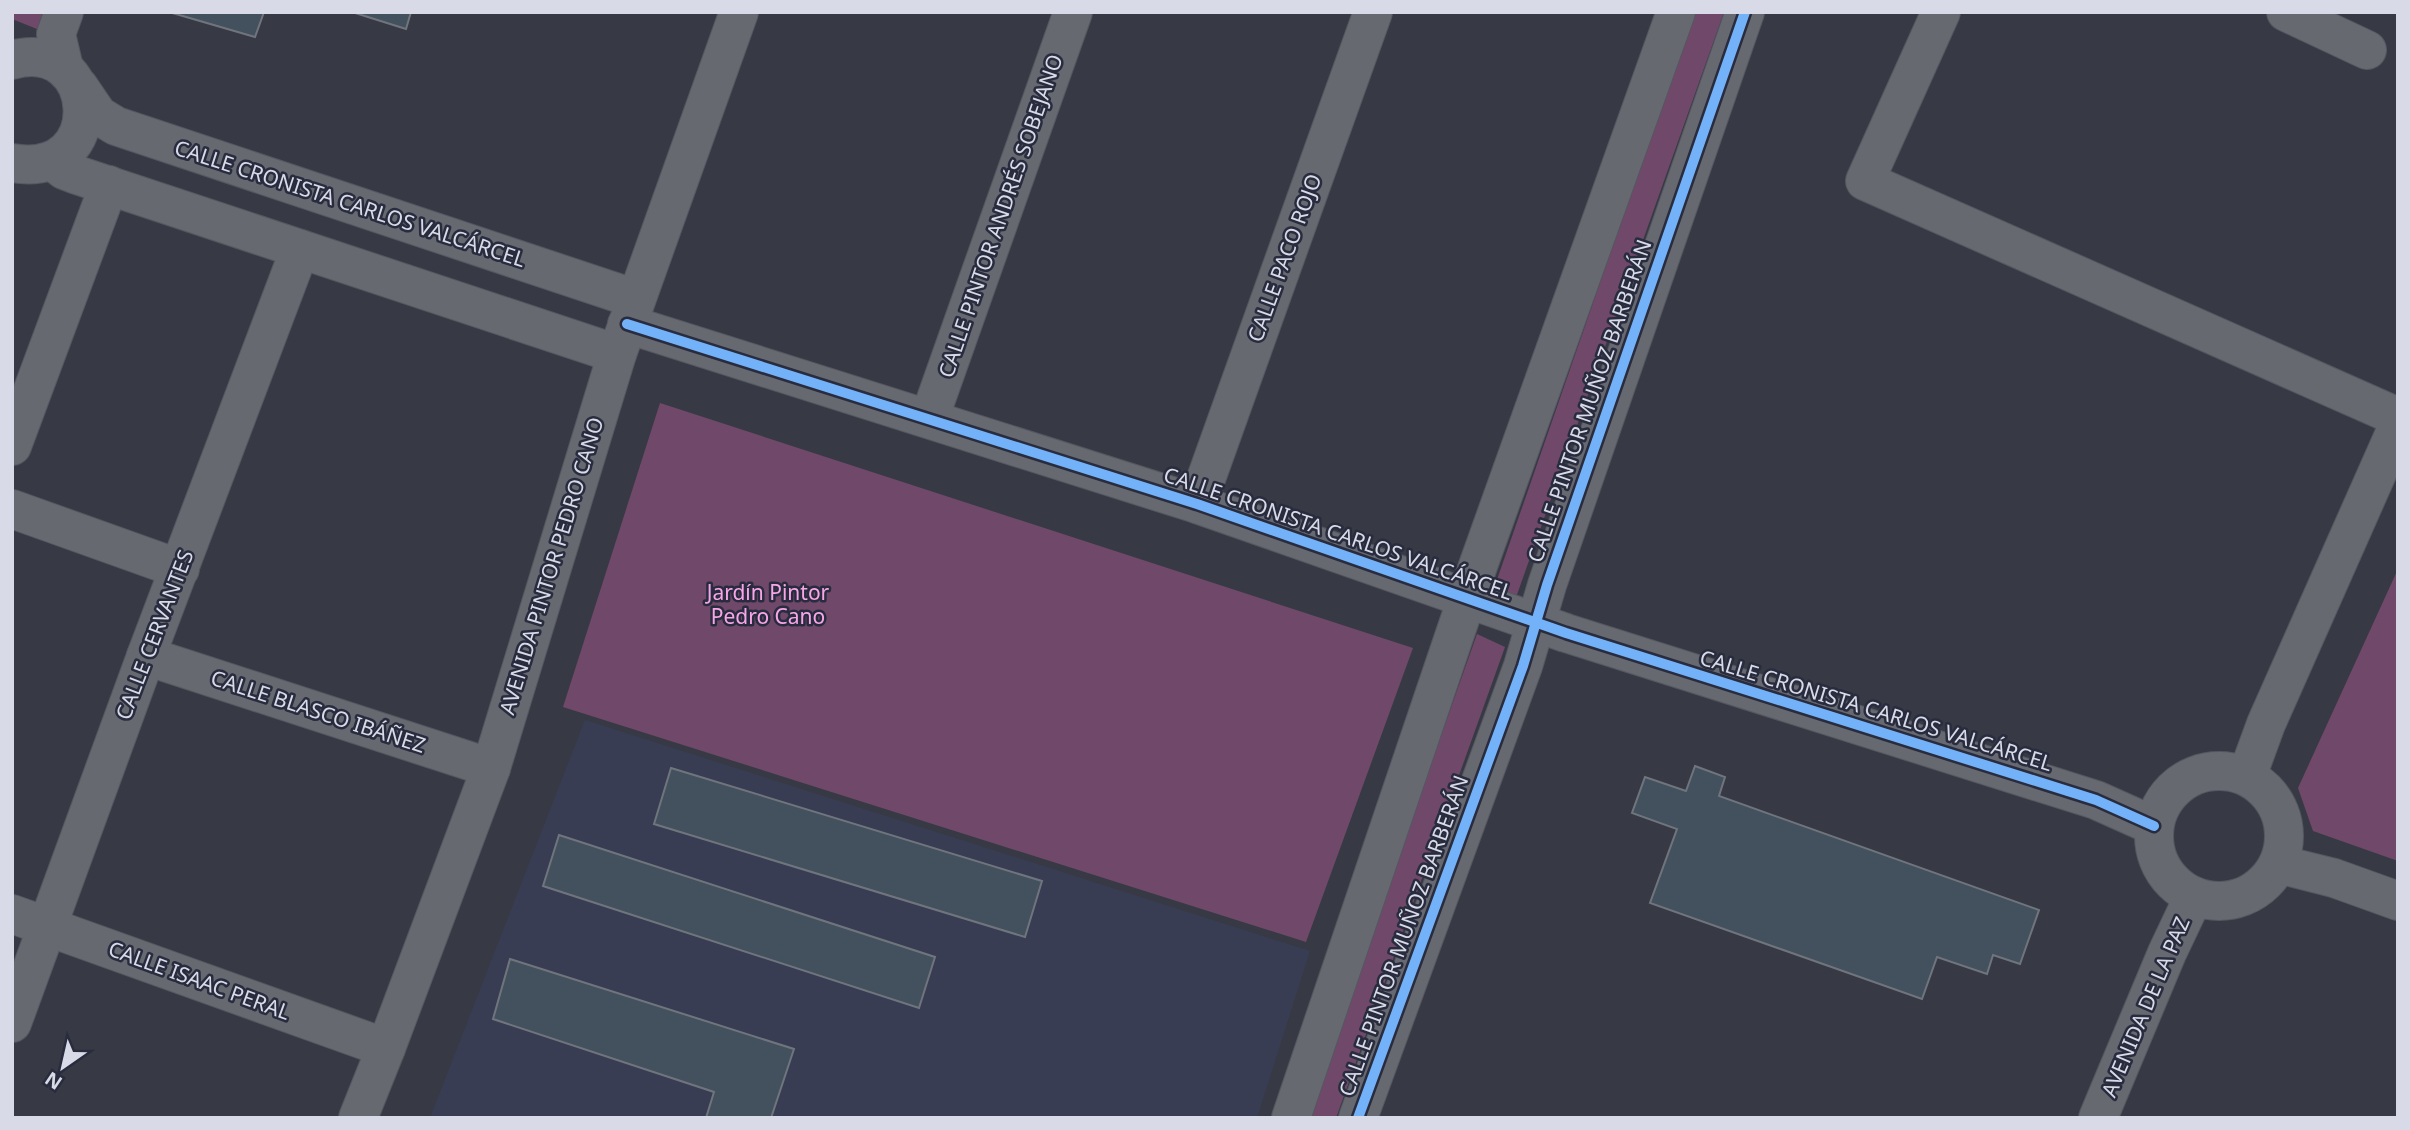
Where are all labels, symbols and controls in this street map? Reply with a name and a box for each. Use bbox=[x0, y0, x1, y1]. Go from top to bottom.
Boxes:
street label: CALLE PINTOR ANDRÉS SOBEJANO bbox=[931, 50, 1069, 381]
street label: CALLE CRONISTA CARLOS VALCÁRCEL bbox=[171, 133, 529, 273]
street label: CALLE PACO ROJO bbox=[1241, 170, 1327, 346]
street label: CALLE PINTOR MUÑOZ BARBERÁN bbox=[1521, 236, 1658, 566]
street label: AVENIDA PINTOR PEDRO CANO bbox=[492, 414, 610, 718]
street label: CALLE CRONISTA CARLOS VALCÁRCEL bbox=[1160, 460, 1517, 606]
street label: CALLE CERVANTES bbox=[109, 546, 199, 724]
park label: Jardín Pintor Pedro Cano bbox=[705, 578, 830, 630]
street label: CALLE CRONISTA CARLOS VALCÁRCEL bbox=[1696, 643, 2056, 777]
street label: CALLE BLASCO IBÁÑEZ bbox=[207, 663, 429, 759]
street label: CALLE PINTOR MUÑOZ BARBERÁN bbox=[1332, 771, 1474, 1100]
street label: AVENIDA DE LA PAZ bbox=[2094, 912, 2196, 1101]
street label: CALLE ISAAC PERAL bbox=[105, 934, 294, 1026]
north arrow bbox=[28, 1032, 98, 1102]
text: N bbox=[40, 1066, 67, 1096]

